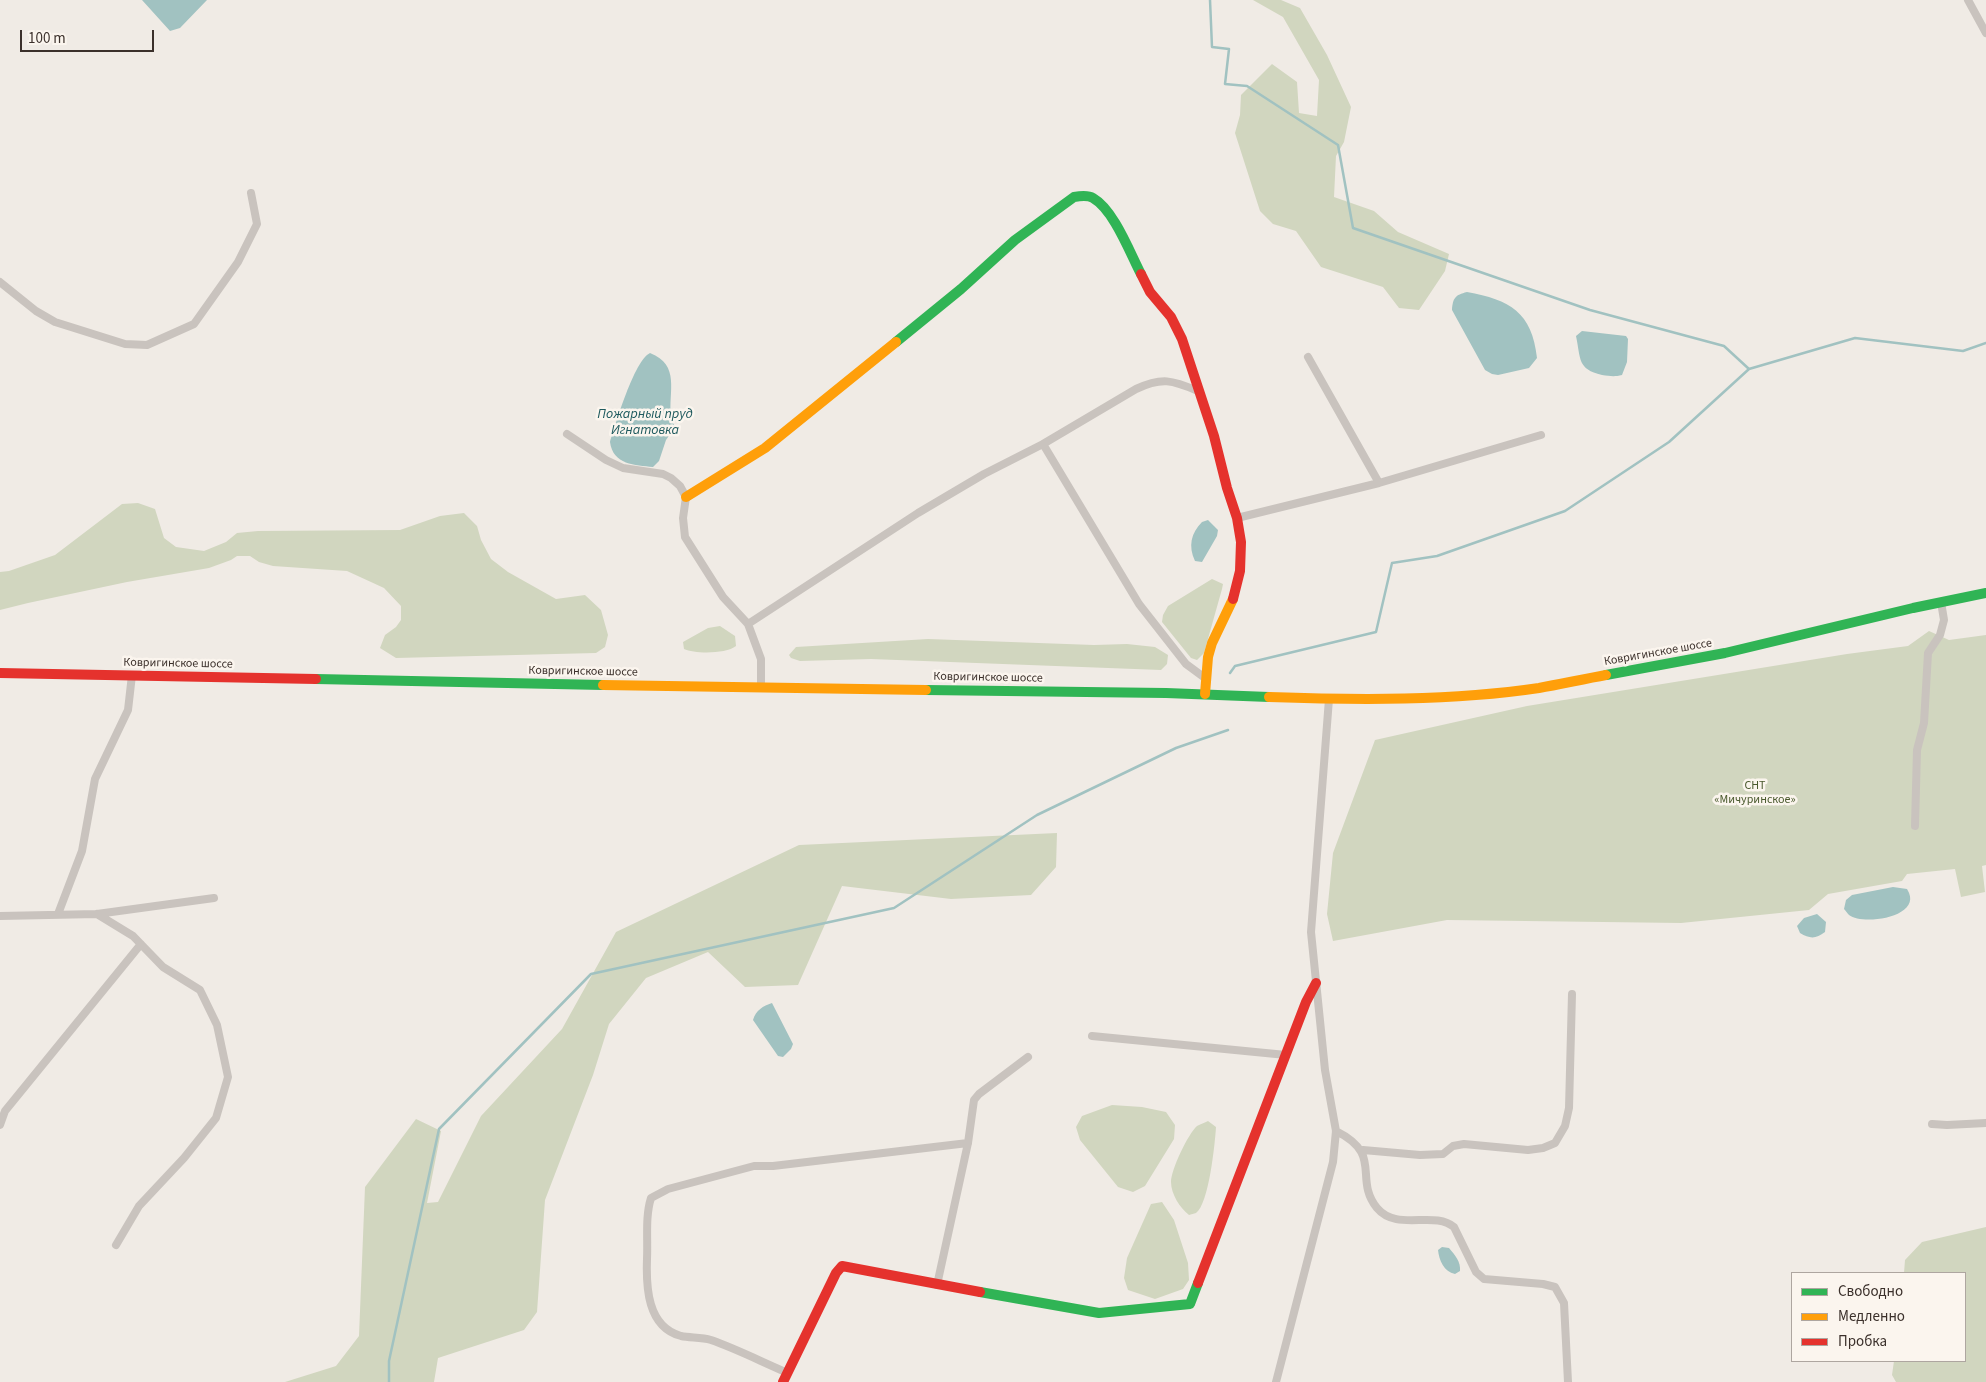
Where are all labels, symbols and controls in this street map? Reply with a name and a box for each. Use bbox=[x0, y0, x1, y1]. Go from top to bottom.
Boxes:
scale bar bbox=[22, 20, 156, 52]
text: 100 m bbox=[28, 28, 66, 49]
water label: Пожарный пруд Игнатовка bbox=[597, 407, 693, 440]
street label: Ковригинское шоссе bbox=[1603, 636, 1713, 670]
street label: Ковригинское шоссе bbox=[123, 656, 233, 672]
street label: Ковригинское шоссе bbox=[528, 664, 638, 680]
street label: Ковригинское шоссе bbox=[933, 670, 1043, 686]
park label: СНТ «Мичуринское» bbox=[1714, 779, 1796, 807]
legend bbox=[1791, 1272, 1966, 1362]
text: Свободно bbox=[1838, 1281, 1903, 1302]
text: Медленно bbox=[1838, 1306, 1905, 1327]
text: Пробка bbox=[1838, 1331, 1887, 1352]

